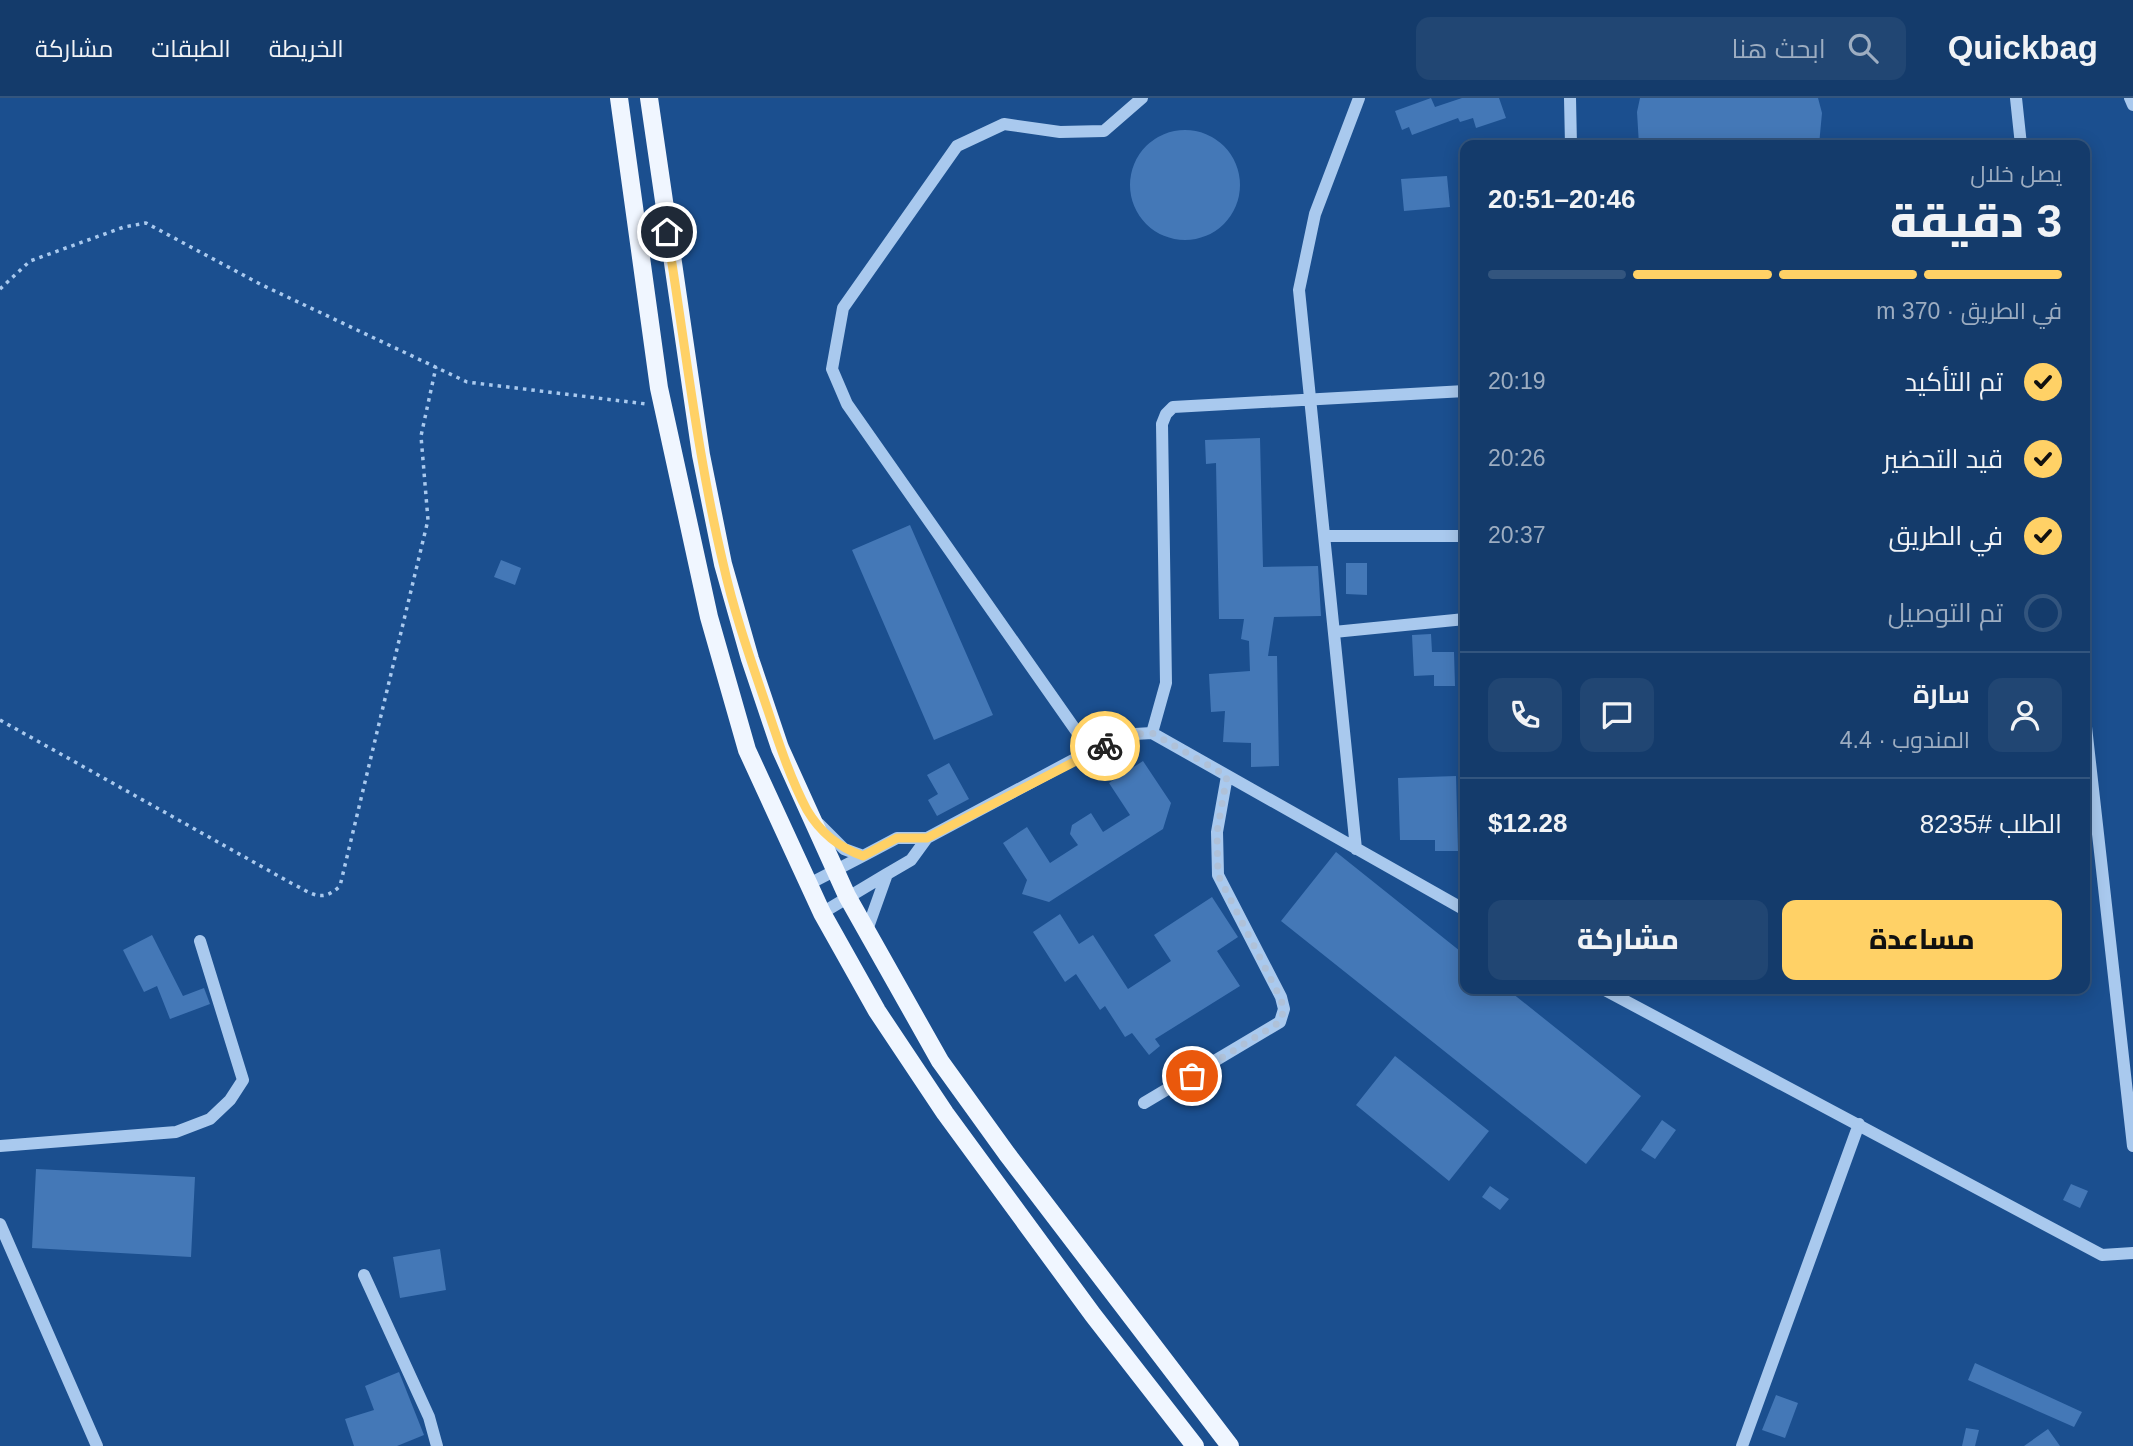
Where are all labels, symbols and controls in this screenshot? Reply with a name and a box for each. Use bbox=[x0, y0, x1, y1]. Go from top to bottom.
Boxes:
search box bbox=[1416, 17, 1906, 80]
icon: search bbox=[1844, 29, 1882, 67]
text: Quickbag bbox=[1948, 29, 2098, 66]
text: ابحث هنا bbox=[1732, 34, 1826, 64]
text: مشاركة bbox=[35, 35, 113, 62]
text: الطبقات bbox=[151, 35, 231, 62]
text: الخريطة bbox=[269, 35, 344, 62]
text: يصل خلال bbox=[1970, 161, 2062, 187]
text: 20:46–20:51 bbox=[1488, 184, 1635, 214]
text: 3 دقيقة bbox=[1890, 195, 2062, 247]
pin bbox=[637, 202, 697, 262]
icon: home bbox=[648, 213, 686, 251]
text: في الطريق · 370 m bbox=[1876, 298, 2062, 324]
icon: check bbox=[2024, 363, 2062, 401]
text: تم التأكيد bbox=[1904, 367, 2003, 397]
text: 20:19 bbox=[1488, 368, 1546, 394]
icon: check bbox=[2024, 440, 2062, 478]
text: قيد التحضير bbox=[1883, 444, 2003, 474]
text: 20:26 bbox=[1488, 445, 1546, 471]
icon: check bbox=[2024, 517, 2062, 555]
text: في الطريق bbox=[1888, 521, 2003, 551]
text: 20:37 bbox=[1488, 522, 1546, 548]
text: تم التوصيل bbox=[1888, 598, 2003, 628]
button: phone bbox=[1488, 678, 1562, 752]
button: chat bbox=[1580, 678, 1654, 752]
button: person bbox=[1988, 678, 2062, 752]
text: سارة bbox=[1913, 679, 1970, 709]
courier bbox=[1070, 711, 1140, 781]
icon: bike bbox=[1086, 727, 1124, 765]
text: المندوب · 4.4 bbox=[1840, 727, 1970, 753]
text: $12.28 bbox=[1488, 808, 1568, 838]
text: الطلب #8235 bbox=[1920, 809, 2062, 839]
button: مشاركة bbox=[1488, 900, 1768, 980]
button: مساعدة bbox=[1782, 900, 2062, 980]
pin bbox=[1162, 1046, 1222, 1106]
icon: bag bbox=[1173, 1057, 1211, 1095]

